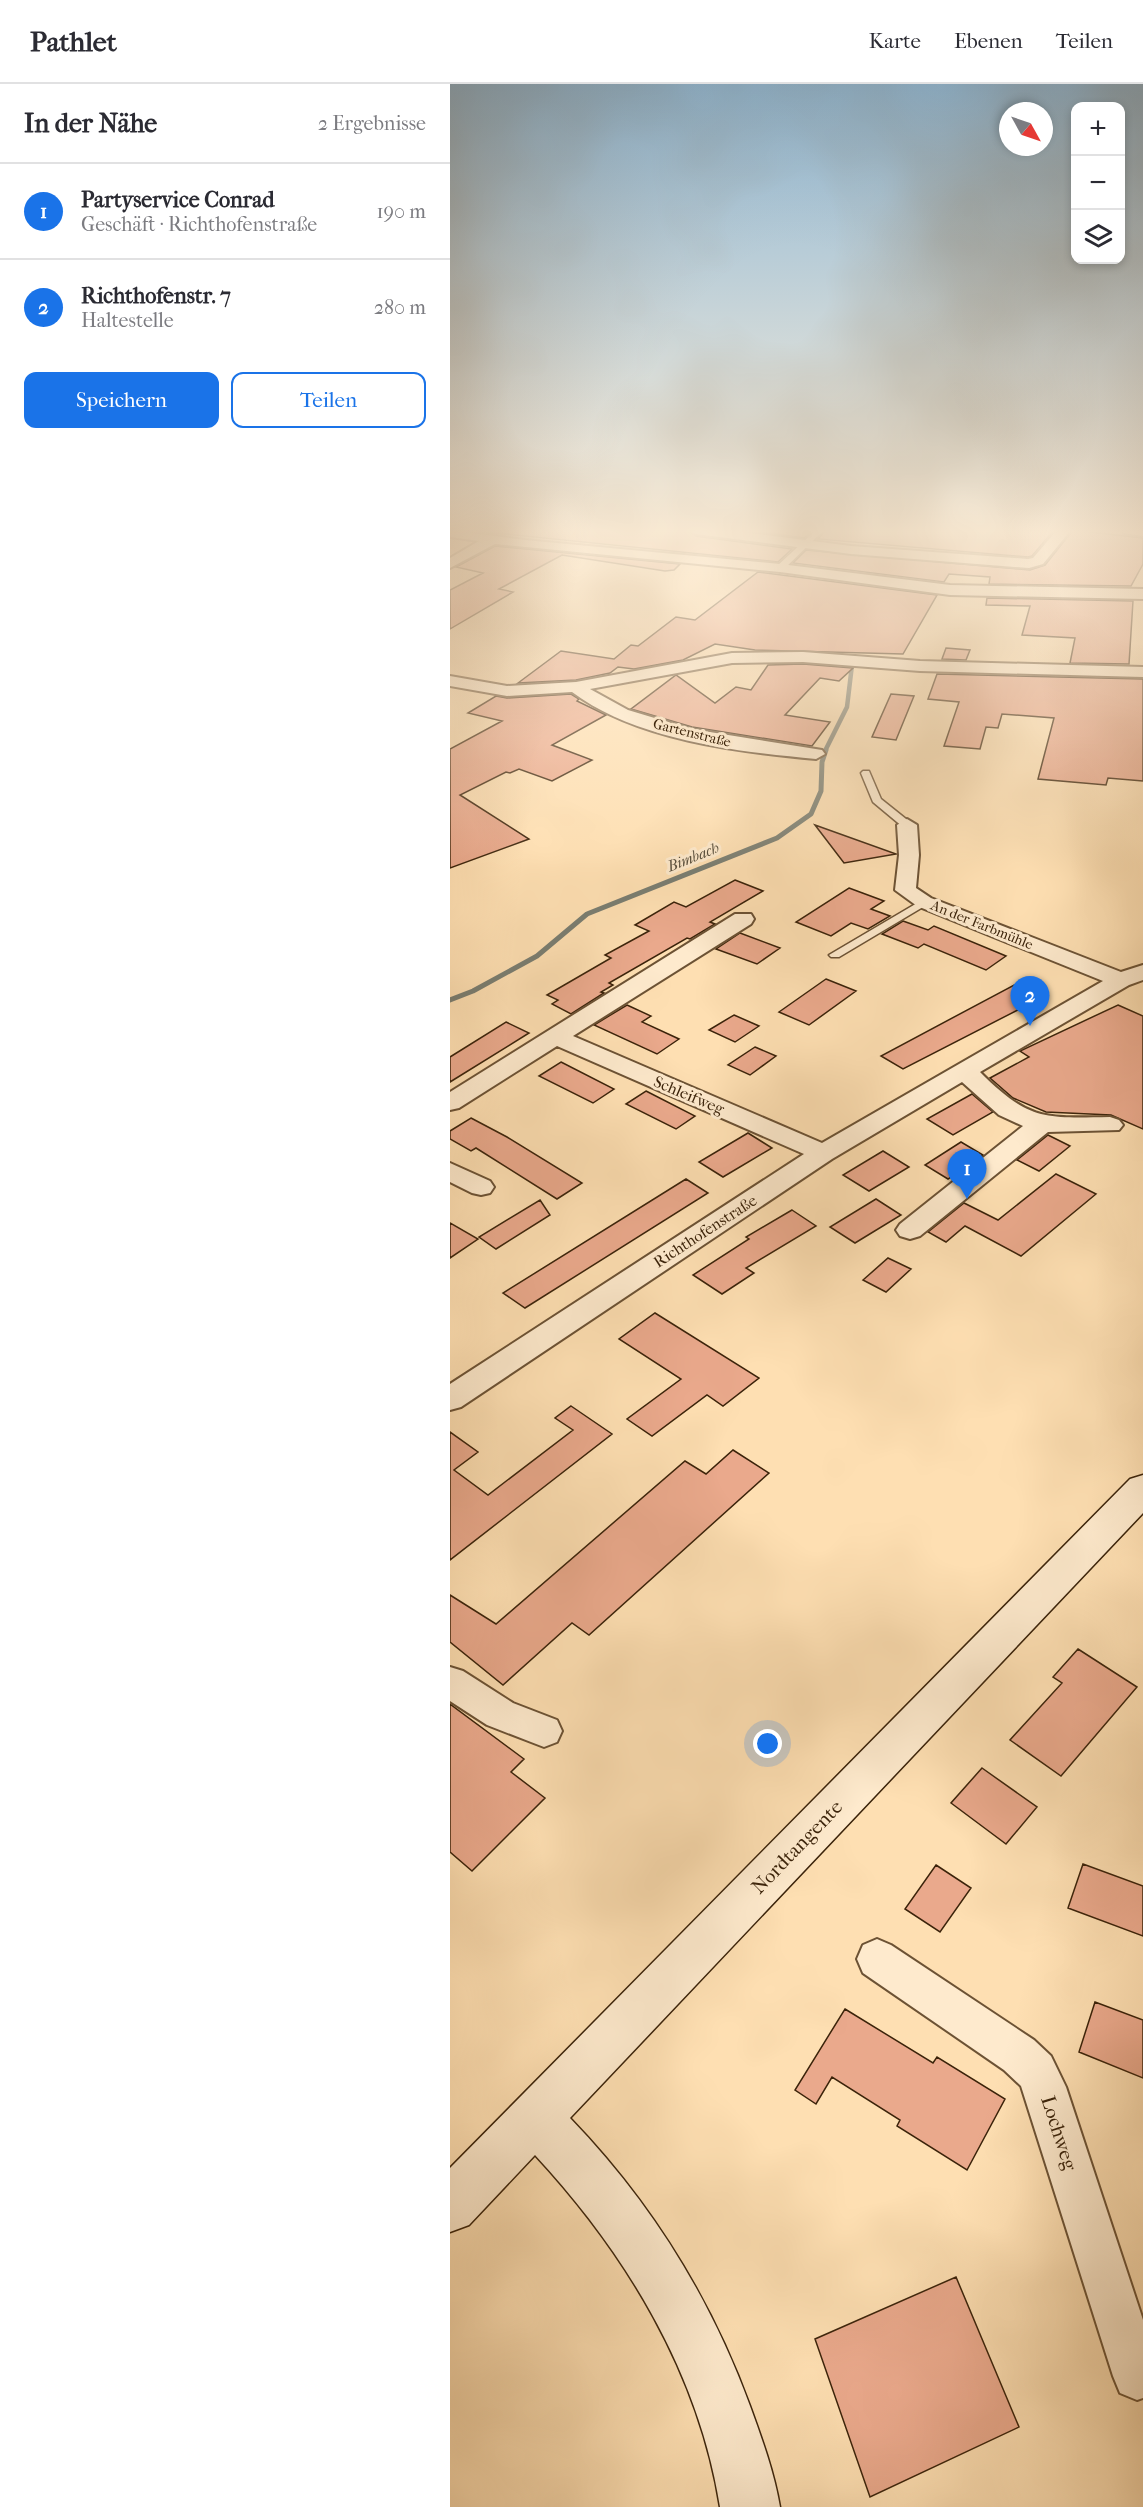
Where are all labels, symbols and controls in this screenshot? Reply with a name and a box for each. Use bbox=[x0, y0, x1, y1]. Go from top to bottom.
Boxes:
text: Pathlet bbox=[30, 25, 117, 58]
text: Karte bbox=[869, 29, 921, 53]
text: Ebenen bbox=[954, 29, 1023, 53]
text: Teilen bbox=[1056, 29, 1113, 53]
north arrow bbox=[999, 102, 1053, 156]
map controls bbox=[1071, 102, 1125, 264]
button: + bbox=[1071, 102, 1125, 156]
text: In der Nähe bbox=[24, 108, 157, 139]
text: 2 Ergebnisse bbox=[318, 112, 426, 135]
button: − bbox=[1071, 156, 1125, 210]
text: Partyservice Conrad bbox=[81, 187, 274, 213]
text: 1 bbox=[40, 200, 47, 223]
text: 190 m bbox=[376, 200, 426, 223]
button: layers bbox=[1071, 210, 1125, 264]
text: Geschäft · Richthofenstraße bbox=[81, 213, 317, 236]
text: Richthofenstr. 7 bbox=[81, 283, 231, 309]
text: 2 bbox=[38, 296, 49, 319]
text: 280 m bbox=[374, 296, 426, 319]
text: Haltestelle bbox=[81, 309, 174, 332]
button: Speichern bbox=[24, 372, 219, 428]
button: Teilen bbox=[231, 372, 426, 428]
street label: Gartenstraße bbox=[651, 715, 733, 751]
water label: Bimbach bbox=[664, 838, 722, 876]
street label: An der Farbmühle bbox=[927, 896, 1036, 953]
pin: 2 bbox=[1010, 976, 1050, 1026]
street label: Schleifweg bbox=[651, 1072, 728, 1119]
pin: 1 bbox=[948, 1150, 986, 1199]
street label: Richthofenstraße bbox=[650, 1190, 760, 1271]
your location bbox=[753, 1729, 782, 1758]
street label: Nordtangente bbox=[747, 1795, 847, 1899]
street label: Lochweg bbox=[1036, 2093, 1082, 2173]

